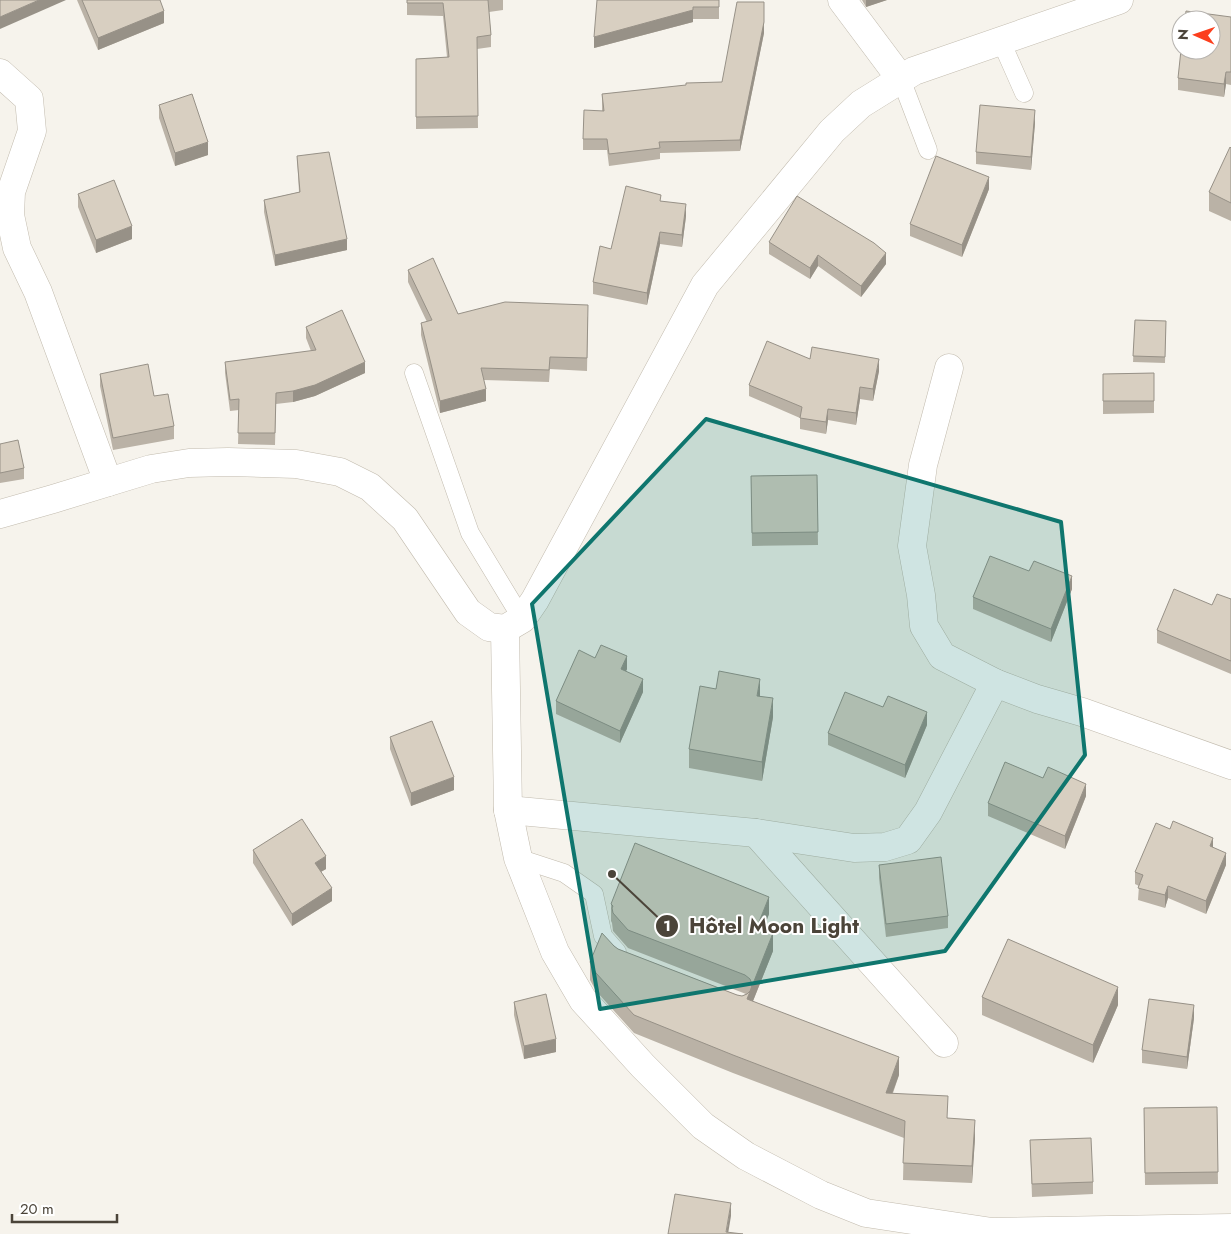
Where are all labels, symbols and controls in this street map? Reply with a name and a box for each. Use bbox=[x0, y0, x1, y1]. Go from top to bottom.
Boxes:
north arrow bbox=[1171, 10, 1221, 60]
text: N bbox=[1173, 29, 1193, 40]
callout: Hôtel Moon Light bbox=[654, 908, 869, 944]
text: Hôtel Moon Light bbox=[689, 911, 859, 941]
text: 1 bbox=[663, 915, 671, 937]
scale bar bbox=[12, 1192, 118, 1224]
text: 20 m bbox=[20, 1198, 54, 1220]

